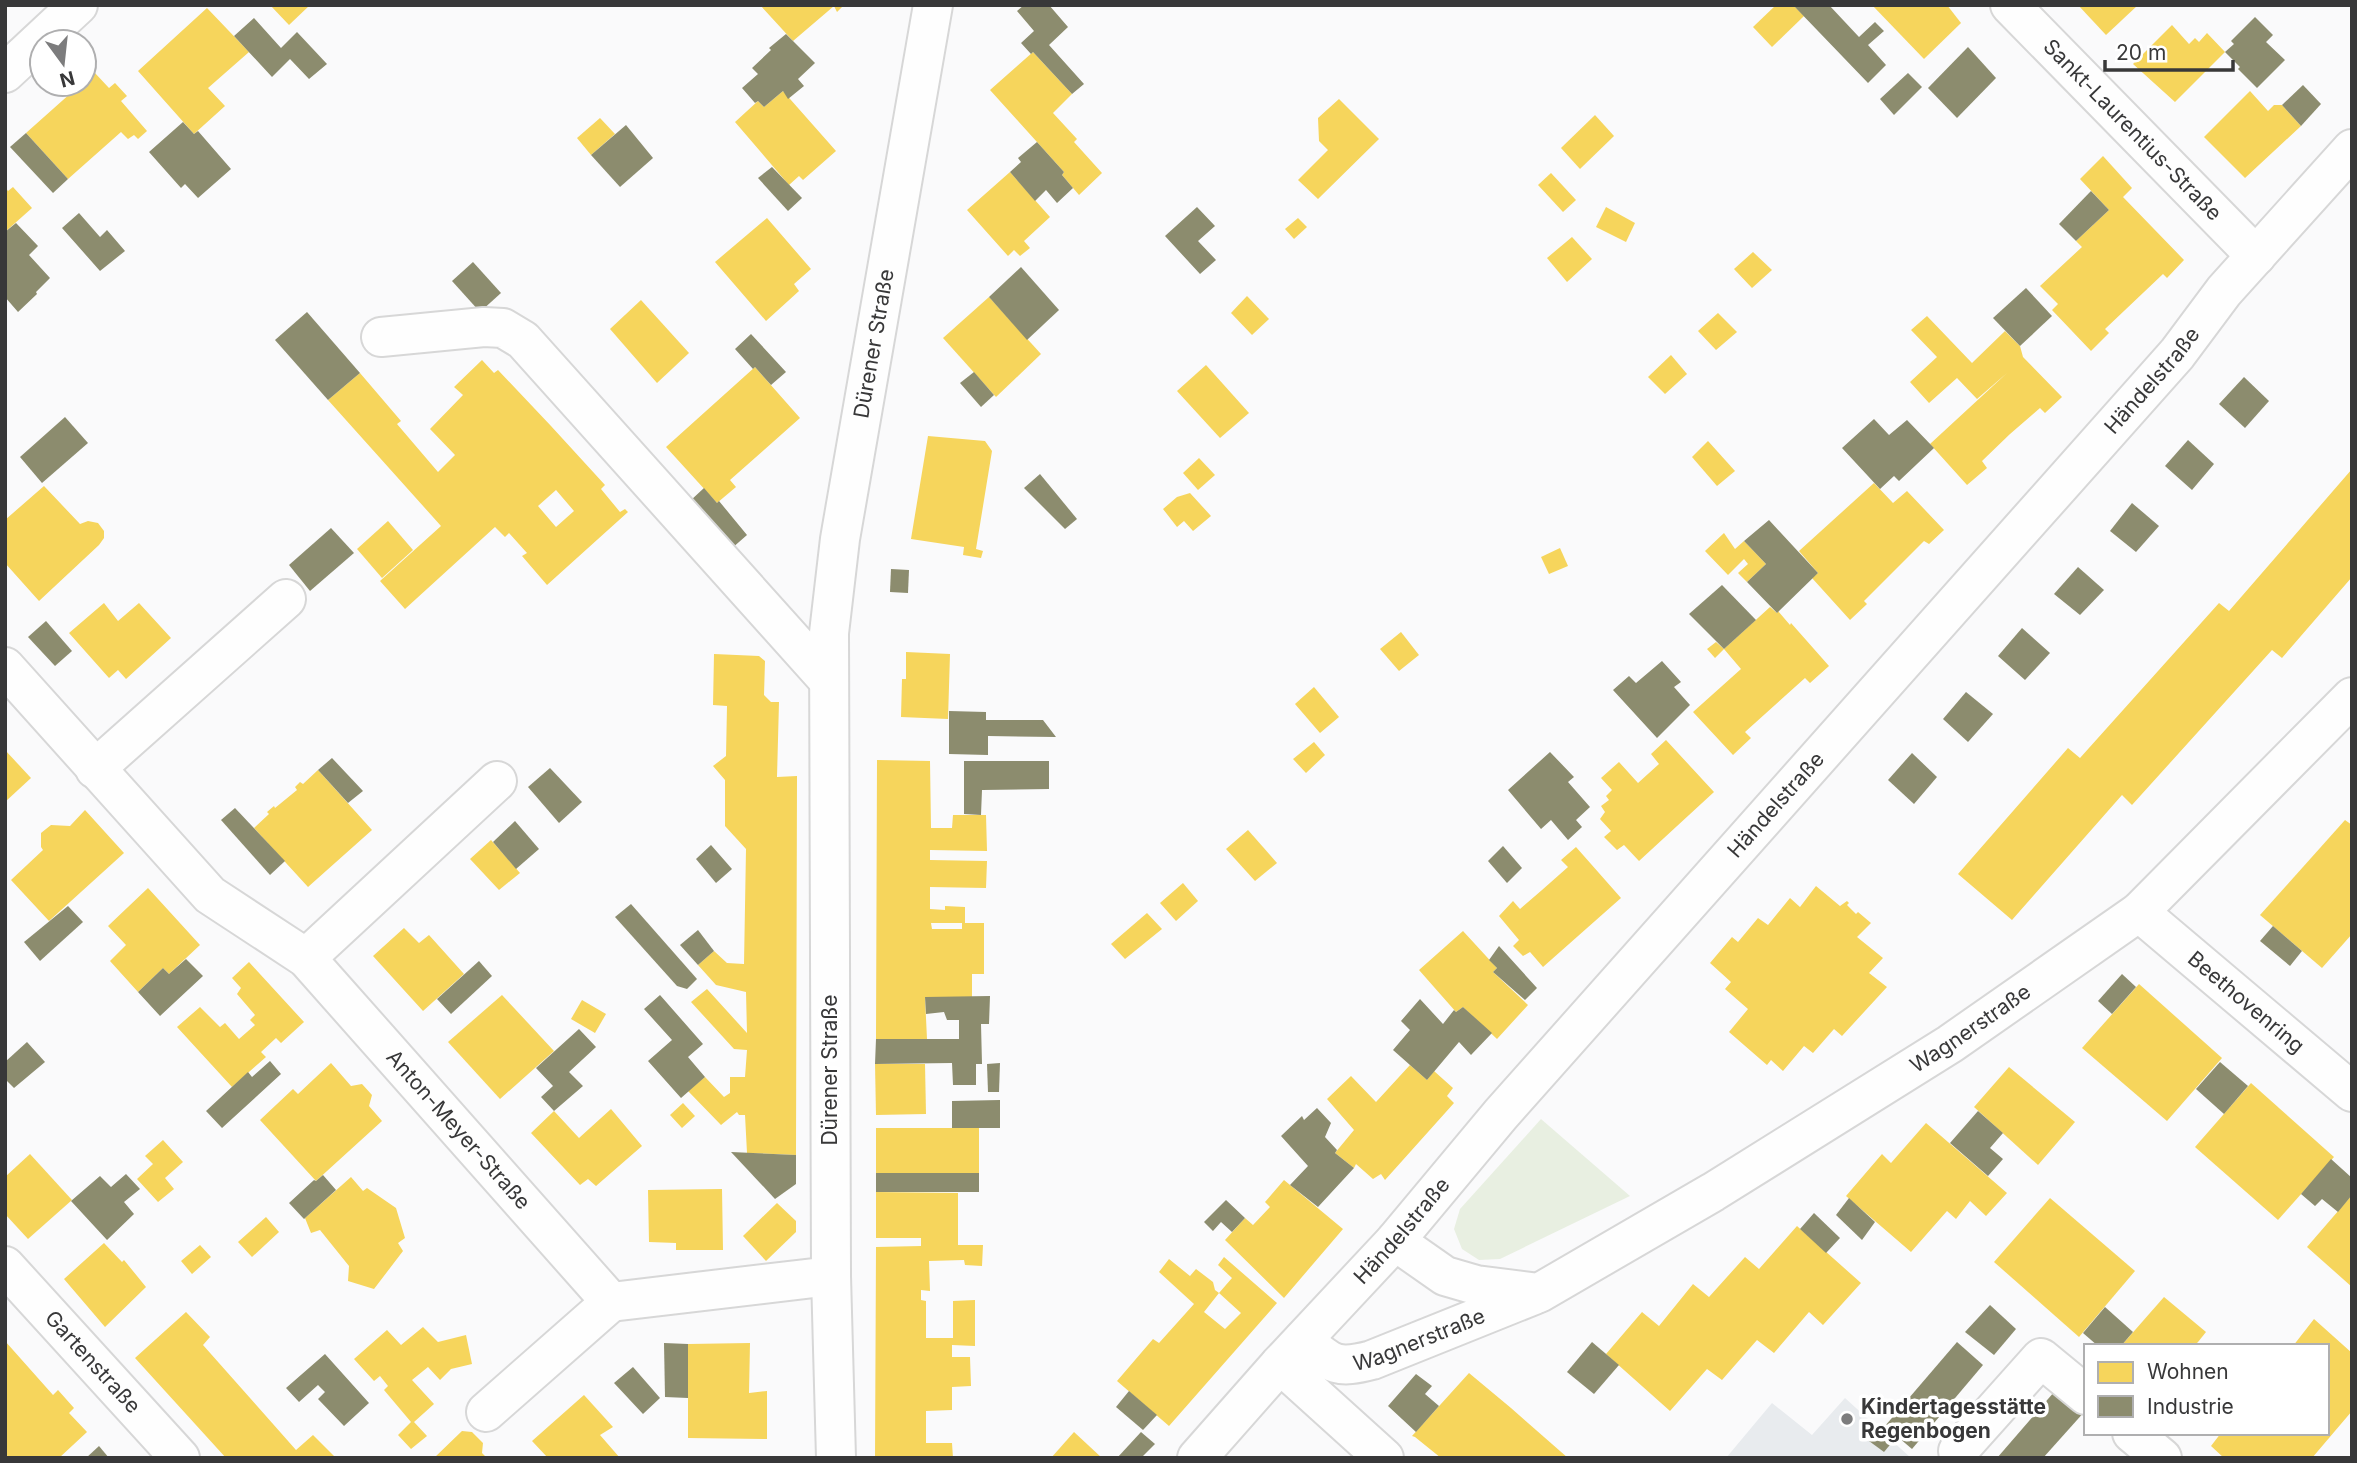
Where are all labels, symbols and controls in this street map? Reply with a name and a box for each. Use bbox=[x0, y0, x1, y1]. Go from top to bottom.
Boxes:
north arrow bbox=[28, 28, 98, 98]
scale bar bbox=[2105, 28, 2233, 72]
street label: Sankt-Laurentius-Straße bbox=[2038, 34, 2227, 226]
text: 20 m bbox=[2116, 40, 2166, 65]
text: N bbox=[57, 66, 77, 92]
street label: Dürener Straße bbox=[848, 267, 899, 420]
street label: Händelstraße bbox=[2099, 322, 2205, 439]
street label: Händelstraße bbox=[1722, 747, 1829, 862]
street label: Beethovenring bbox=[2183, 946, 2309, 1058]
street label: Wagnerstraße bbox=[1906, 979, 2035, 1078]
street label: Dürener Straße bbox=[817, 994, 842, 1146]
street label: Anton-Meyer-Straße bbox=[381, 1045, 536, 1214]
street label: Händelstraße bbox=[1348, 1172, 1455, 1289]
street label: Wagnerstraße bbox=[1351, 1303, 1489, 1376]
street label: Gartenstraße bbox=[40, 1305, 146, 1418]
legend bbox=[2084, 1344, 2329, 1435]
text: Wohnen bbox=[2147, 1359, 2229, 1384]
place label: Kindertagesstätte Regenbogen bbox=[1861, 1394, 2046, 1443]
text: Industrie bbox=[2147, 1394, 2234, 1419]
marker: Kindertagesstätte Regenbogen bbox=[1839, 1411, 1855, 1427]

